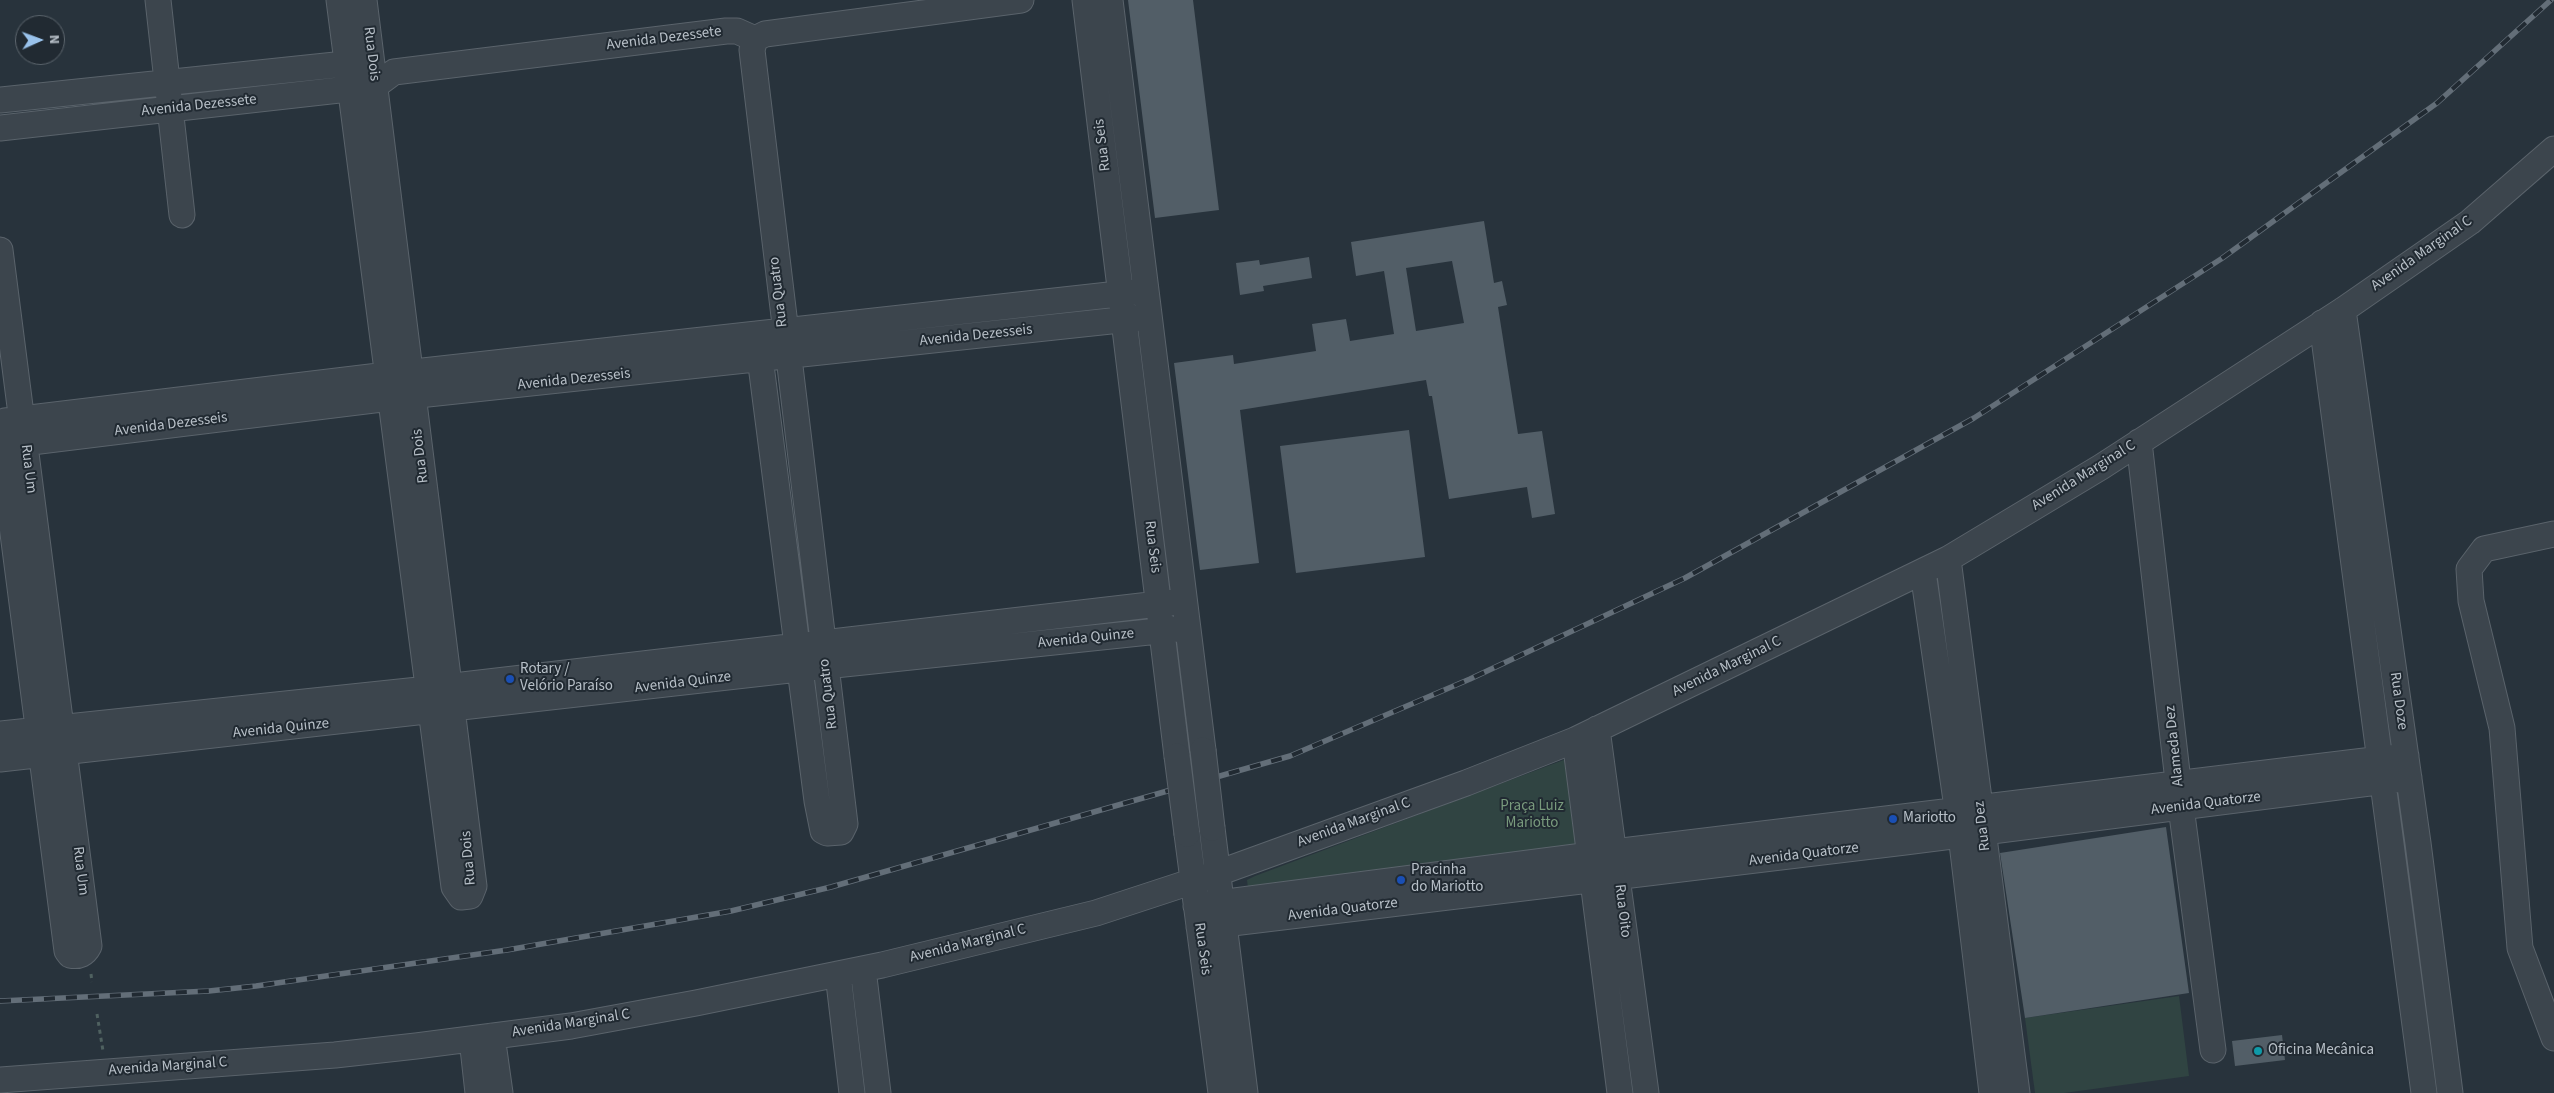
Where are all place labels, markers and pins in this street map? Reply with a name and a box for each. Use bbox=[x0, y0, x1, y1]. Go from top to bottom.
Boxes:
place label: Rotary / Velório Paraíso bbox=[520, 661, 613, 696]
marker: Rotary / Velório Paraíso bbox=[504, 673, 516, 685]
place label: Mariotto bbox=[1903, 810, 1956, 828]
marker: Mariotto bbox=[1887, 813, 1899, 825]
place label: Pracinha do Mariotto bbox=[1411, 862, 1483, 897]
marker: Pracinha do Mariotto bbox=[1395, 874, 1407, 886]
place label: Oficina Mecânica bbox=[2268, 1042, 2374, 1060]
marker: Oficina Mecânica bbox=[2252, 1045, 2264, 1057]

